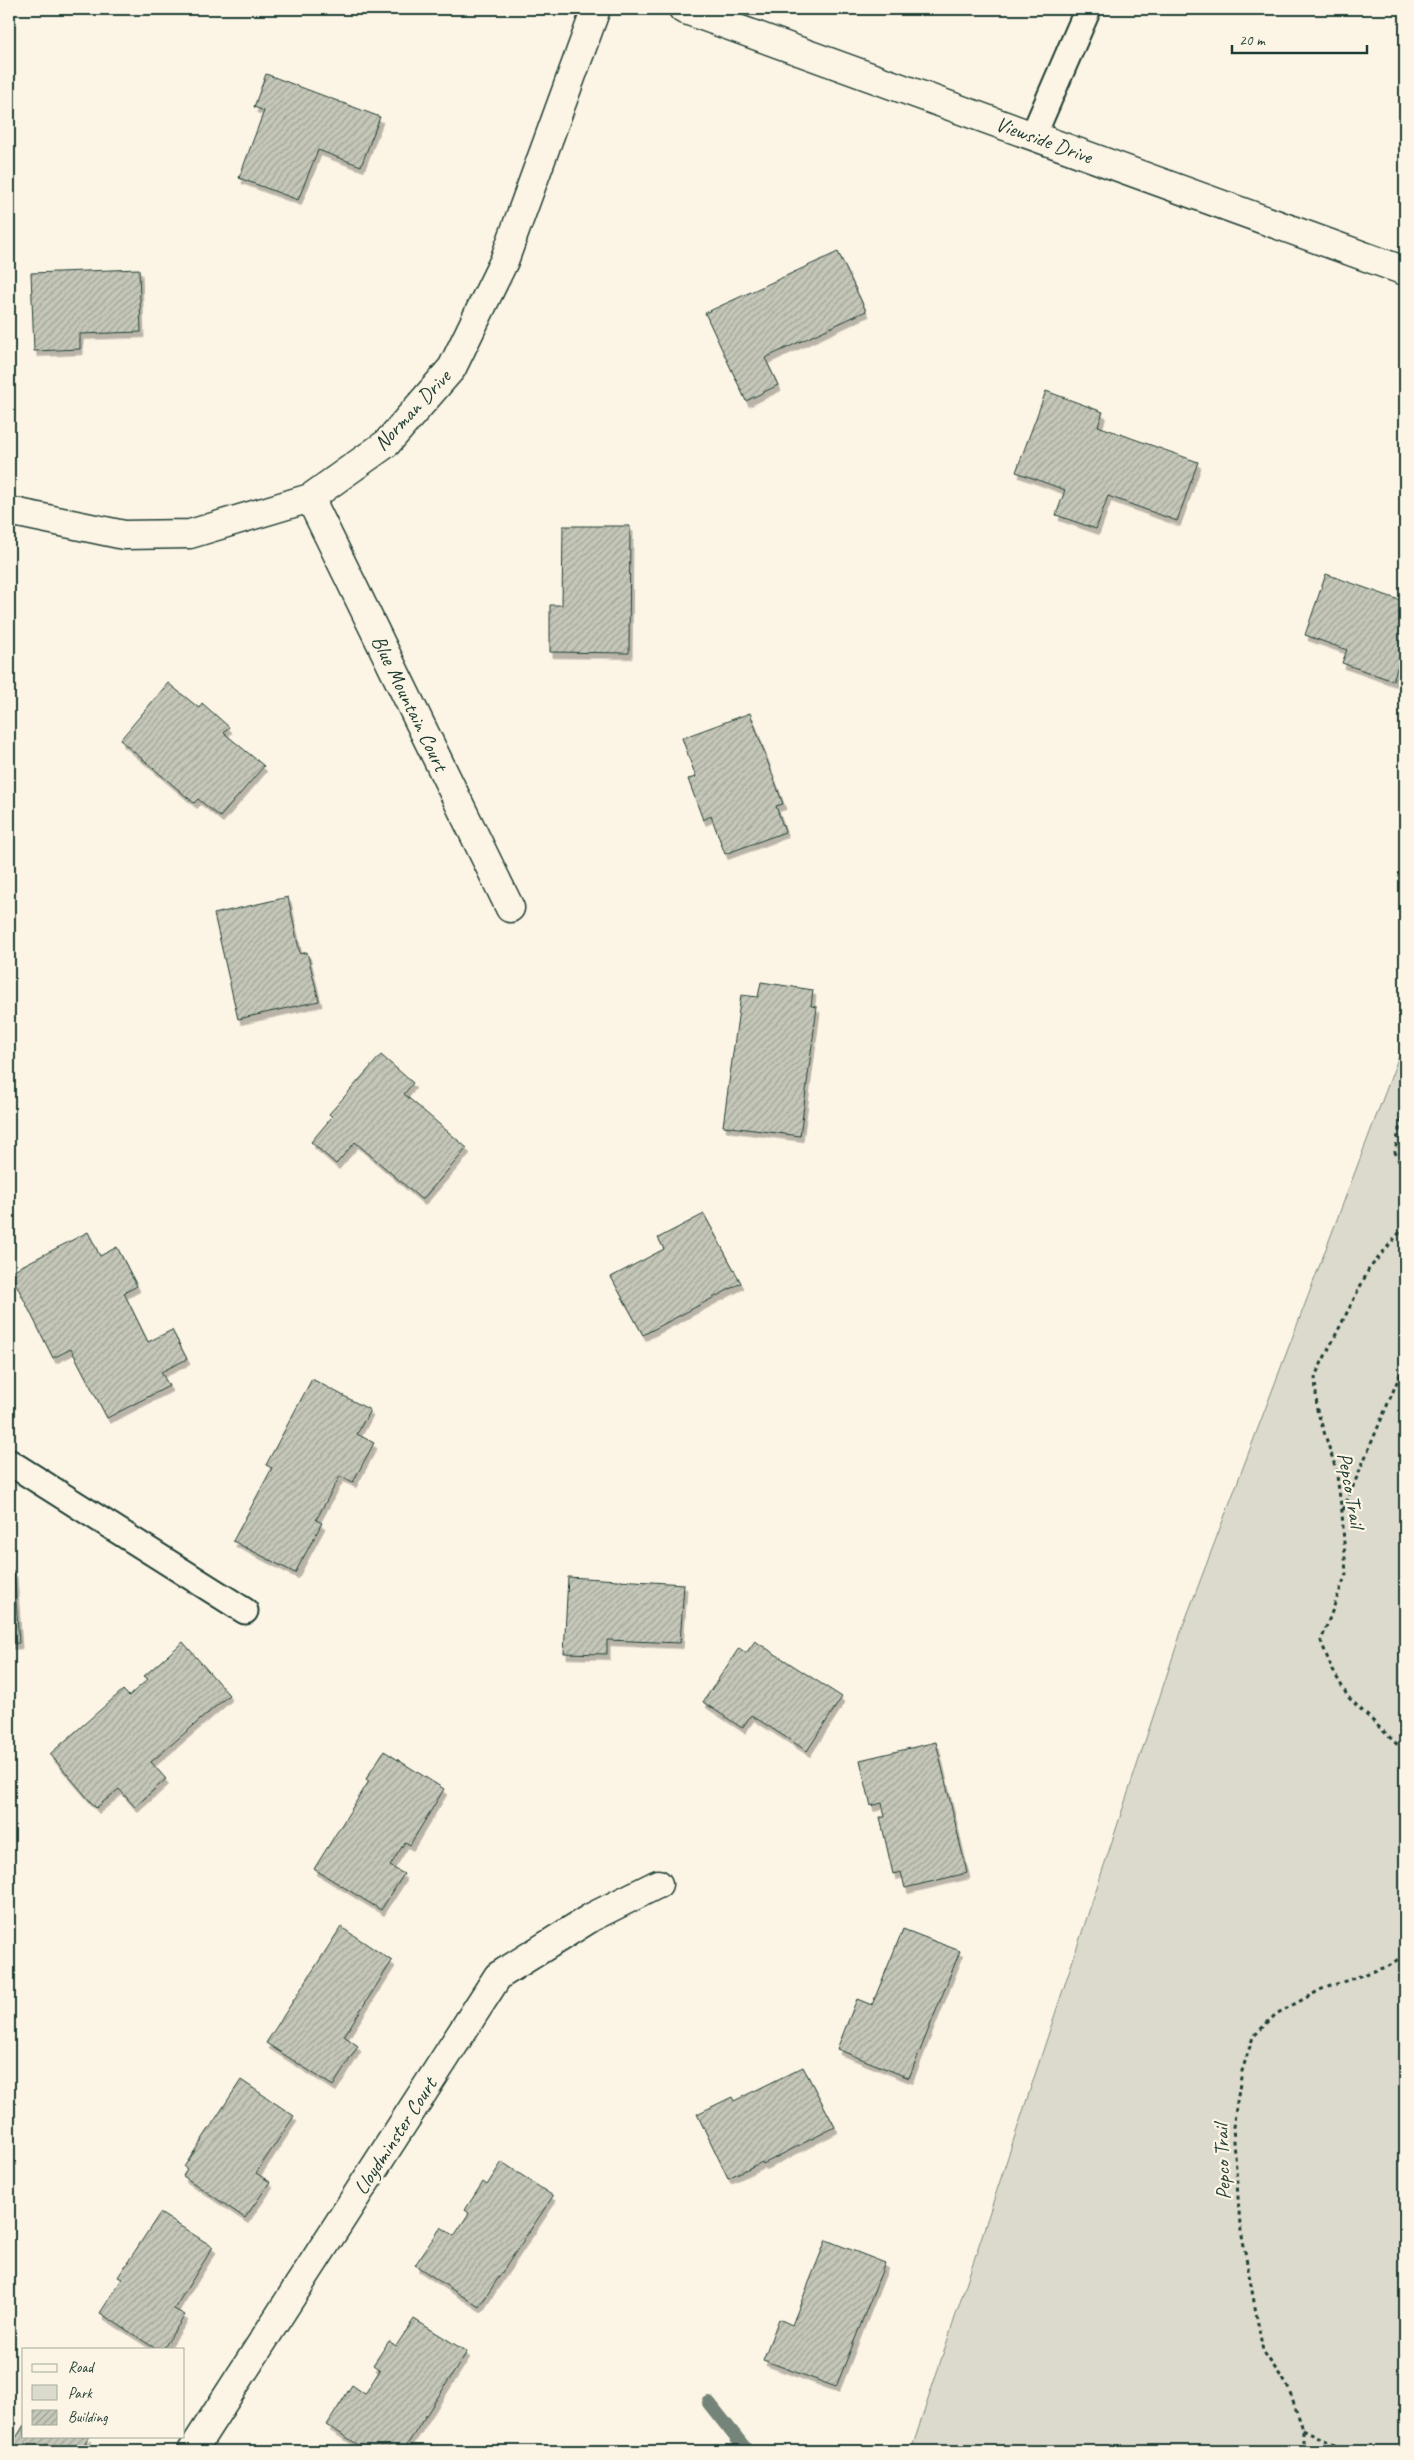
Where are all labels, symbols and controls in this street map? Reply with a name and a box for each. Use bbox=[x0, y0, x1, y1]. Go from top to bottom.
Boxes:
scale bar bbox=[1232, 22, 1366, 54]
text: 20 m bbox=[1239, 31, 1266, 50]
street label: Viewside Drive bbox=[992, 111, 1097, 170]
street label: Norman Drive bbox=[368, 363, 457, 456]
street label: Blue Mountain Court bbox=[366, 631, 455, 777]
street label: Pepco Trail bbox=[1332, 1450, 1371, 1533]
street label: Lloydminster Court bbox=[348, 2071, 443, 2199]
street label: Pepco Trail bbox=[1208, 2120, 1236, 2200]
legend bbox=[22, 2348, 185, 2438]
text: Road bbox=[68, 2358, 95, 2377]
text: Park bbox=[68, 2384, 93, 2403]
text: Building bbox=[68, 2408, 108, 2427]

